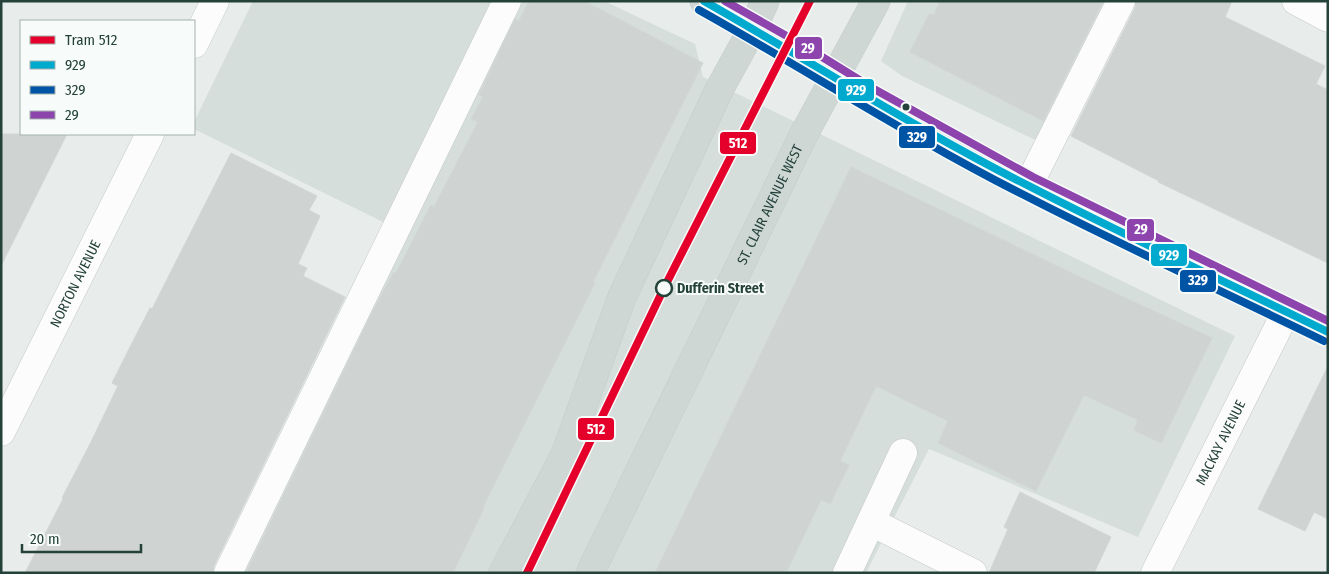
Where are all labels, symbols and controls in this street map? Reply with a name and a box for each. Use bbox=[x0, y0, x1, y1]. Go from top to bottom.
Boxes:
legend bbox=[20, 20, 195, 135]
text: Tram 512 bbox=[65, 31, 118, 49]
line badge: 29 bbox=[794, 36, 823, 60]
text: 29 bbox=[800, 40, 815, 57]
text: 929 bbox=[65, 56, 86, 74]
line badge: 929 bbox=[837, 78, 875, 102]
text: 329 bbox=[65, 81, 85, 99]
text: 929 bbox=[846, 82, 866, 99]
unlabelled marker bbox=[901, 102, 911, 112]
text: 29 bbox=[65, 106, 79, 124]
line badge: 329 bbox=[898, 125, 936, 149]
text: 329 bbox=[906, 129, 927, 146]
line badge: 512 bbox=[719, 131, 757, 155]
text: 512 bbox=[729, 135, 748, 152]
street label: ST. CLAIR AVENUE WEST bbox=[734, 141, 807, 267]
line badge: 29 bbox=[1126, 218, 1155, 242]
text: 29 bbox=[1133, 221, 1148, 238]
street label: NORTON AVENUE bbox=[47, 237, 105, 330]
line badge: 929 bbox=[1150, 243, 1188, 267]
text: 929 bbox=[1159, 247, 1179, 264]
line badge: 329 bbox=[1179, 269, 1217, 293]
text: 329 bbox=[1187, 272, 1208, 289]
marker: Dufferin Street bbox=[655, 279, 673, 297]
place label: Dufferin Street bbox=[677, 280, 765, 297]
street label: MACKAY AVENUE bbox=[1193, 397, 1250, 488]
line badge: 512 bbox=[577, 417, 615, 441]
text: 512 bbox=[587, 421, 606, 438]
scale bar bbox=[22, 522, 141, 554]
text: 20 m bbox=[30, 530, 60, 548]

